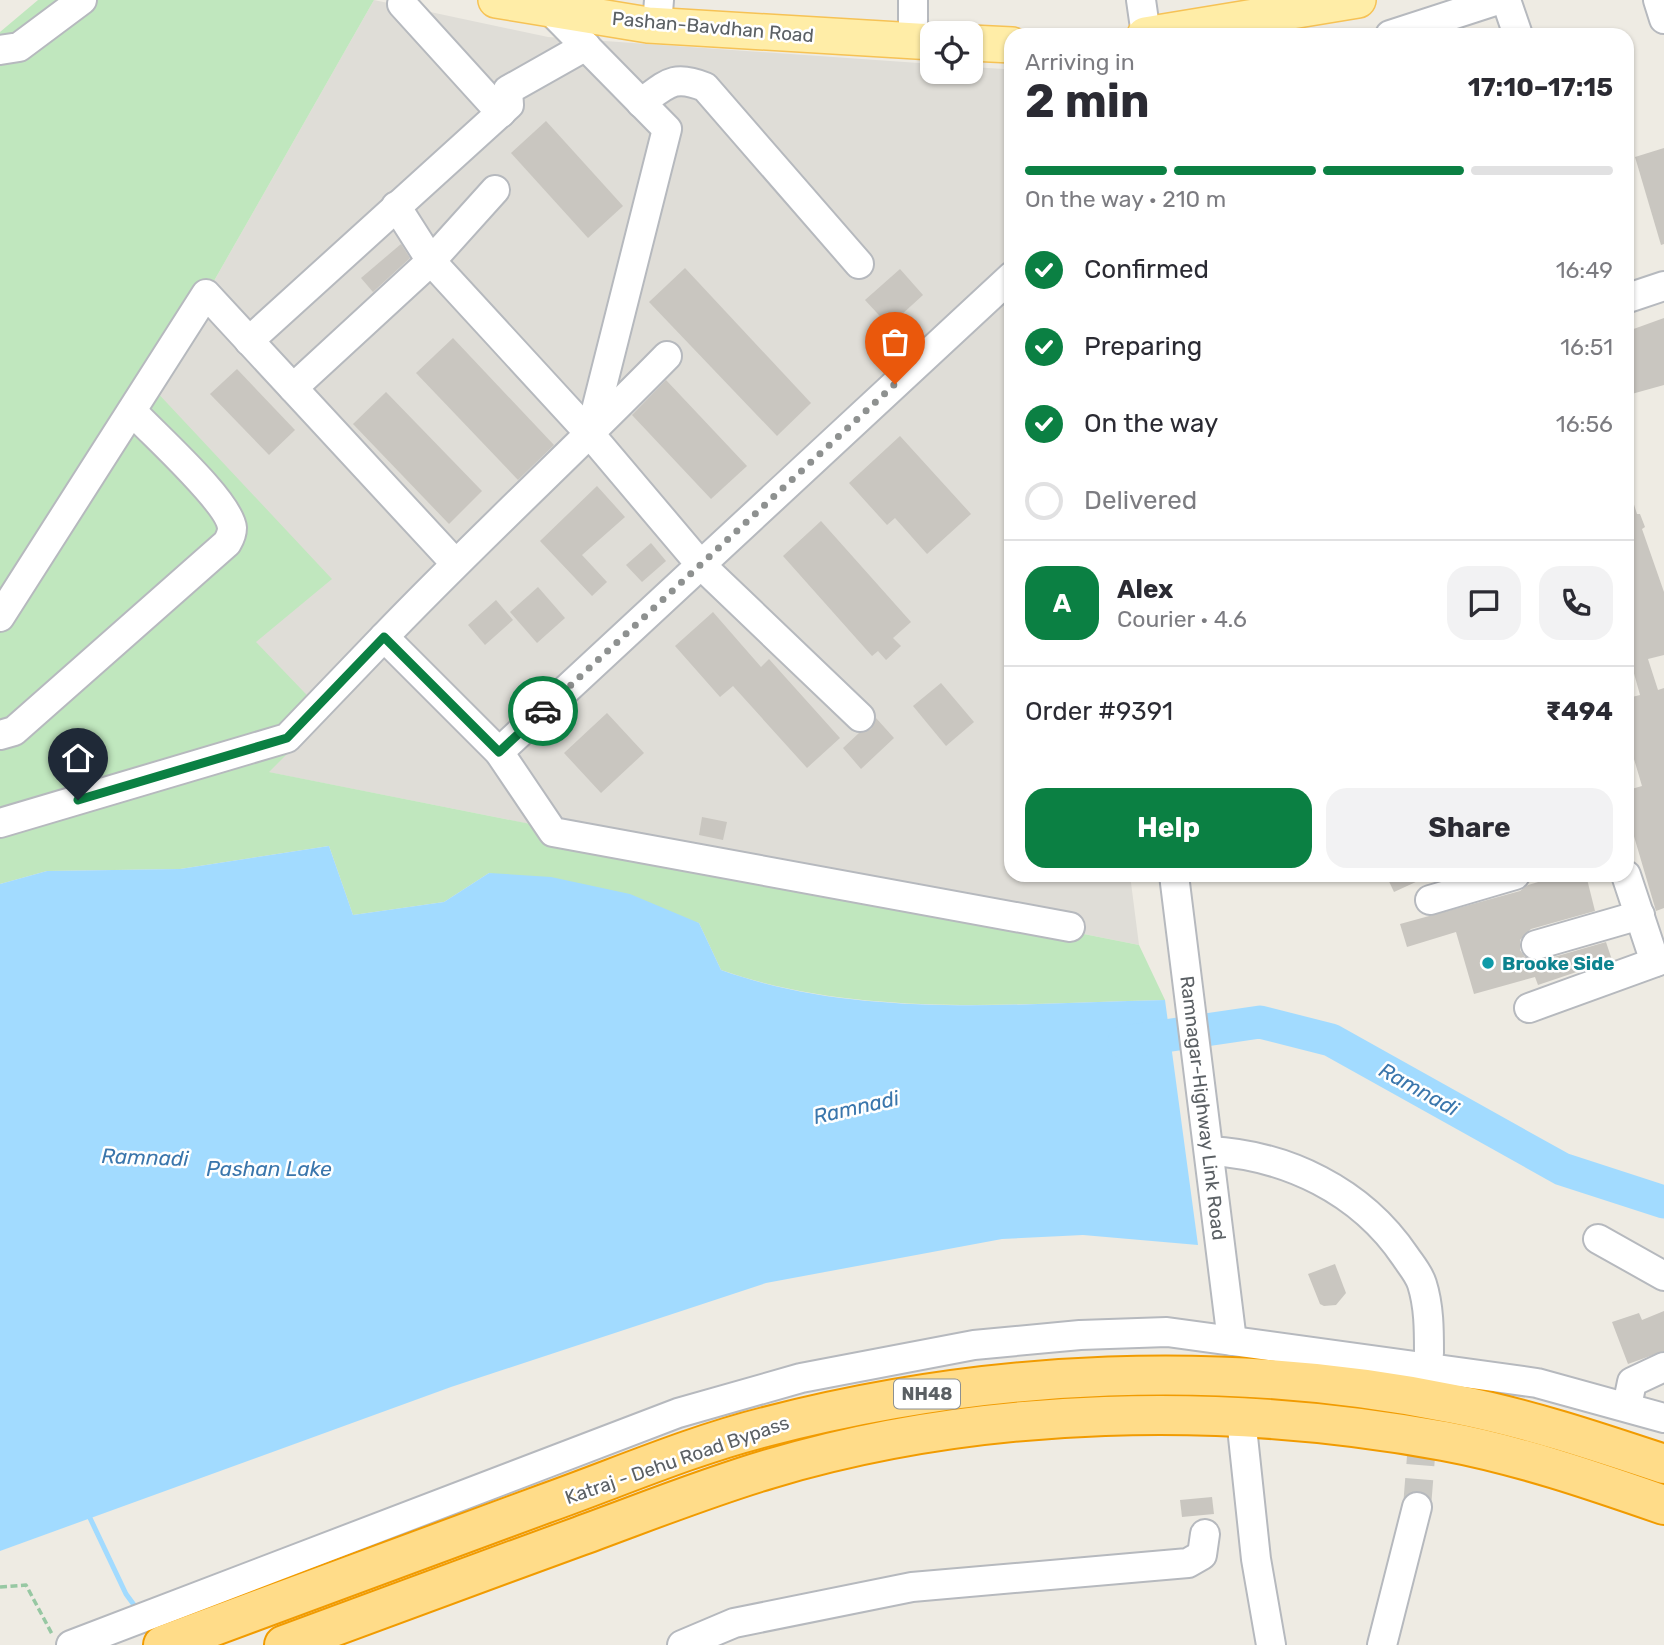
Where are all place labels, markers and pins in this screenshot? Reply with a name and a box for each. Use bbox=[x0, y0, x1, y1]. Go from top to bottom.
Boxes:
pin bbox=[865, 312, 925, 384]
pin bbox=[48, 728, 108, 800]
place label: Brooke Side bbox=[1502, 952, 1614, 975]
marker: Brooke Side bbox=[1480, 955, 1496, 971]

